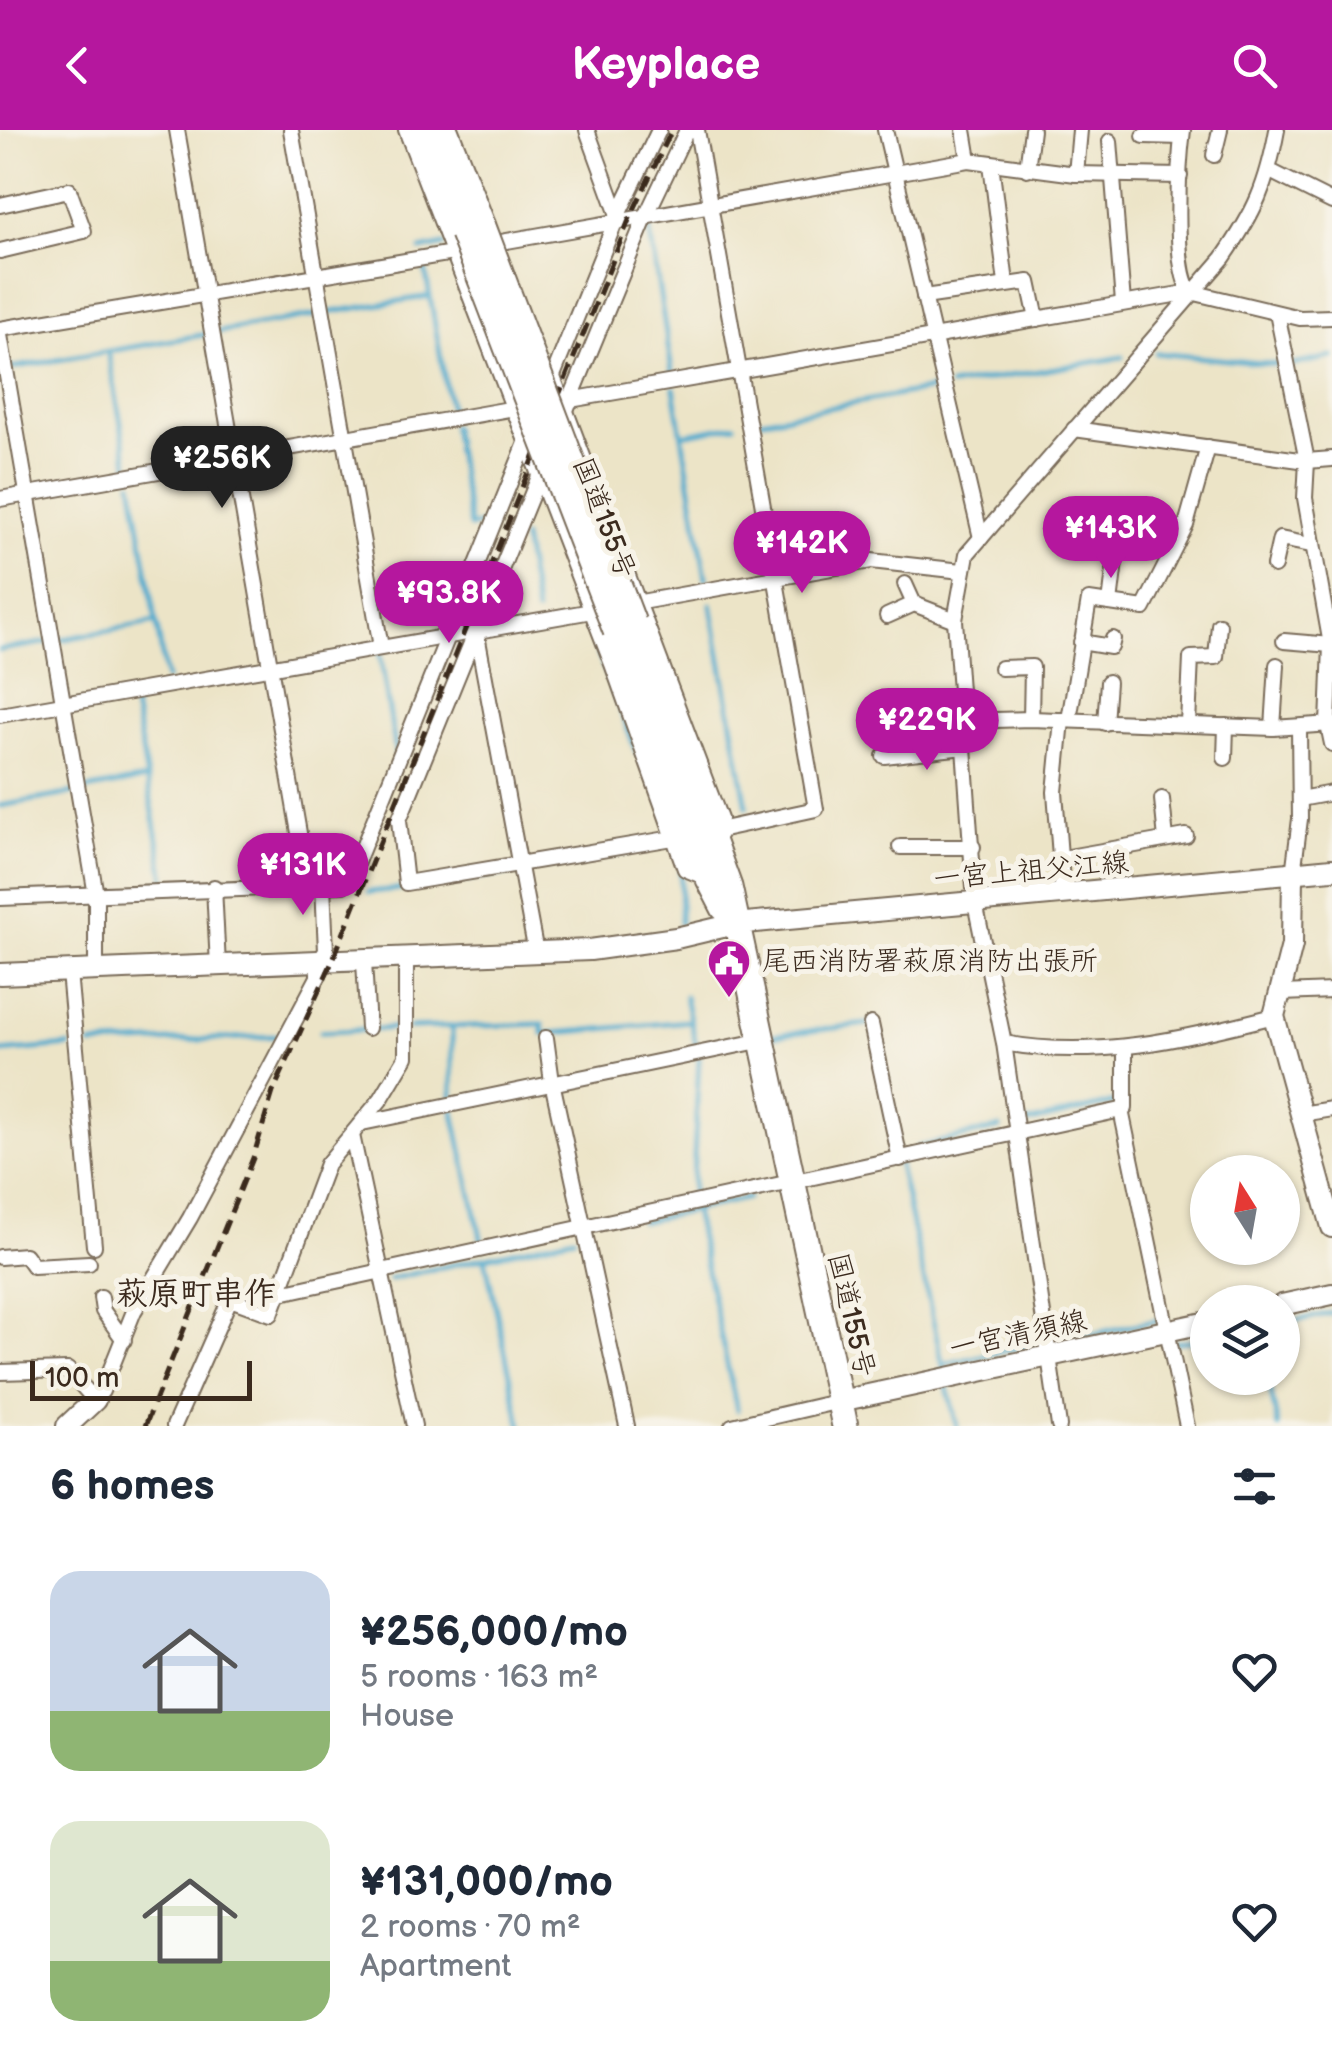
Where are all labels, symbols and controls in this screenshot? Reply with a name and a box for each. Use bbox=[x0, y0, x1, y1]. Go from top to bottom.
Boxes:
icon: back bbox=[50, 38, 105, 93]
text: Keyplace bbox=[572, 38, 760, 93]
icon: search bbox=[1227, 38, 1282, 93]
pin: ¥256K bbox=[152, 426, 292, 511]
text: ¥256K bbox=[173, 439, 271, 478]
street label: 国道155号 bbox=[566, 453, 642, 583]
pin: ¥143K bbox=[1041, 496, 1181, 581]
text: ¥143K bbox=[1065, 509, 1157, 548]
pin: ¥142K bbox=[732, 511, 872, 596]
text: ¥142K bbox=[756, 524, 848, 563]
pin: ¥93.8K bbox=[368, 561, 530, 646]
text: ¥93.8K bbox=[396, 574, 502, 613]
pin: ¥229K bbox=[857, 688, 997, 773]
text: ¥229K bbox=[878, 701, 976, 740]
pin: ¥131K bbox=[233, 833, 373, 918]
text: ¥131K bbox=[259, 846, 347, 885]
street label: 一宮上祖父江線 bbox=[932, 846, 1130, 896]
public building icon: 尾西消防署萩原消防出張所 bbox=[706, 938, 752, 999]
place label: 尾西消防署萩原消防出張所 bbox=[762, 945, 1098, 978]
north arrow bbox=[1190, 1155, 1300, 1265]
map controls bbox=[1190, 1155, 1300, 1395]
street label: 国道155号 bbox=[821, 1249, 881, 1381]
district label: 萩原町串作 bbox=[116, 1275, 276, 1314]
button: layers bbox=[1190, 1285, 1300, 1395]
street label: 一宮清須線 bbox=[946, 1304, 1090, 1366]
scale bar bbox=[30, 1356, 252, 1400]
text: 100 m bbox=[45, 1362, 119, 1395]
icon: filters bbox=[1227, 1459, 1282, 1514]
text: 6 homes bbox=[50, 1461, 214, 1512]
text: ¥256,000/mo bbox=[360, 1607, 628, 1658]
icon: home bbox=[130, 1611, 250, 1731]
icon: heart bbox=[1227, 1644, 1282, 1699]
text: 5 rooms · 163 m² bbox=[360, 1658, 598, 1697]
text: House bbox=[360, 1697, 454, 1736]
text: ¥131,000/mo bbox=[360, 1857, 613, 1908]
icon: home bbox=[130, 1861, 250, 1981]
icon: heart bbox=[1227, 1894, 1282, 1949]
text: 2 rooms · 70 m² bbox=[360, 1908, 581, 1947]
text: Apartment bbox=[360, 1947, 511, 1986]

